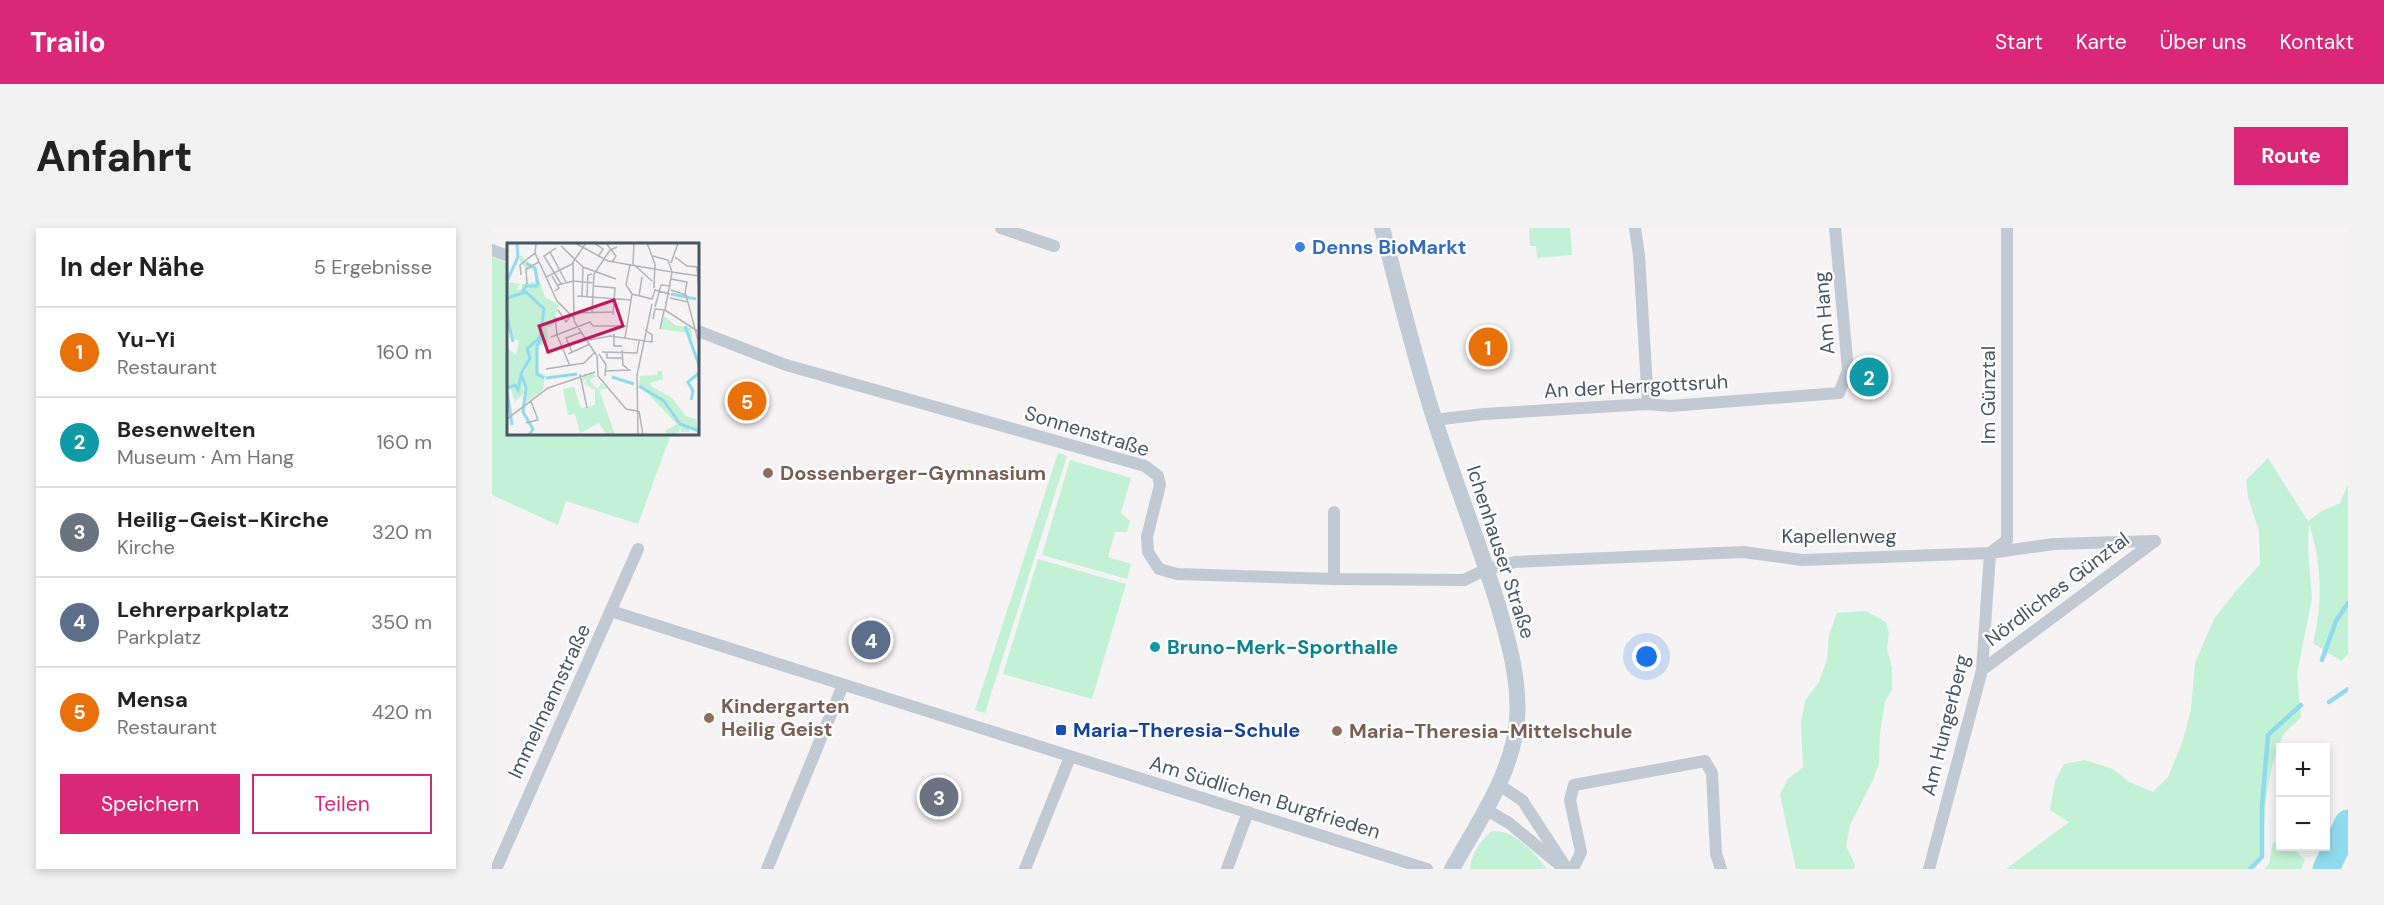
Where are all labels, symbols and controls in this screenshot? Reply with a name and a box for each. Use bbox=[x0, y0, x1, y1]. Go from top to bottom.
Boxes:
text: Trailo bbox=[30, 24, 106, 61]
text: Start bbox=[1995, 28, 2043, 56]
text: Karte bbox=[2076, 28, 2127, 56]
text: Über uns bbox=[2160, 28, 2246, 56]
text: Kontakt bbox=[2279, 28, 2354, 56]
button: Route bbox=[2234, 127, 2348, 185]
text: Anfahrt bbox=[36, 129, 192, 184]
place label: Denns BioMarkt bbox=[1312, 234, 1466, 260]
marker: Denns BioMarkt bbox=[1293, 240, 1307, 254]
inset map bbox=[507, 243, 699, 435]
text: In der Nähe bbox=[60, 250, 205, 284]
text: 5 Ergebnisse bbox=[314, 254, 432, 280]
street label: Am Hang bbox=[1807, 270, 1841, 356]
pin: 1 bbox=[1468, 324, 1508, 370]
text: Yu-Yi bbox=[117, 325, 175, 354]
text: 1 bbox=[76, 339, 83, 365]
text: 160 m bbox=[376, 339, 432, 365]
street label: Im Günztal bbox=[1975, 346, 2001, 444]
text: Restaurant bbox=[117, 354, 217, 380]
pin: 2 bbox=[1850, 354, 1888, 400]
street label: An der Herrgottsruh bbox=[1543, 368, 1729, 404]
pin: 5 bbox=[728, 378, 766, 423]
street label: Sonnenstraße bbox=[1021, 400, 1153, 462]
text: Besenwelten bbox=[117, 415, 256, 444]
text: 2 bbox=[74, 429, 85, 455]
text: 160 m bbox=[376, 429, 432, 455]
text: Museum · Am Hang bbox=[117, 444, 294, 470]
place label: Dossenberger-Gymnasium bbox=[780, 460, 1046, 486]
street label: Ichenhauser Straße bbox=[1461, 462, 1541, 642]
marker: Dossenberger-Gymnasium bbox=[761, 466, 775, 480]
text: Heilig-Geist-Kirche bbox=[117, 505, 329, 534]
text: 3 bbox=[73, 519, 86, 545]
text: 320 m bbox=[372, 519, 432, 545]
street label: Kapellenweg bbox=[1781, 523, 1897, 549]
street label: Nördliches Günztal bbox=[1979, 526, 2135, 652]
text: Kirche bbox=[117, 534, 175, 560]
text: Lehrerparkplatz bbox=[117, 595, 289, 624]
text: 4 bbox=[73, 609, 86, 635]
text: 350 m bbox=[371, 609, 432, 635]
pin: 4 bbox=[852, 618, 890, 662]
street label: Immelmannstraße bbox=[502, 619, 596, 783]
text: Parkplatz bbox=[117, 624, 201, 650]
place label: Bruno-Merk-Sporthalle bbox=[1167, 634, 1398, 660]
marker: Bruno-Merk-Sporthalle bbox=[1148, 640, 1162, 654]
your location bbox=[1632, 642, 1661, 671]
street label: Am Hungerberg bbox=[1915, 652, 1975, 798]
text: Mensa bbox=[117, 685, 188, 714]
place label: Kindergarten Heilig Geist bbox=[721, 693, 850, 742]
text: 5 bbox=[73, 699, 86, 725]
text: 420 m bbox=[372, 699, 432, 725]
marker: Kindergarten Heilig Geist bbox=[702, 711, 716, 725]
text: Restaurant bbox=[117, 714, 217, 740]
place label: Maria-Theresia-Schule bbox=[1073, 717, 1300, 743]
place label: Maria-Theresia-Mittelschule bbox=[1349, 718, 1633, 744]
marker: Maria-Theresia-Schule bbox=[1054, 723, 1068, 737]
marker: Maria-Theresia-Mittelschule bbox=[1330, 724, 1344, 738]
map controls bbox=[2276, 743, 2330, 851]
button: + bbox=[2276, 743, 2330, 797]
street label: Am Südlichen Burgfrieden bbox=[1146, 749, 1384, 845]
button: Speichern bbox=[60, 774, 240, 834]
button: Teilen bbox=[252, 774, 432, 834]
pin: 3 bbox=[920, 774, 958, 820]
button: − bbox=[2276, 797, 2330, 851]

